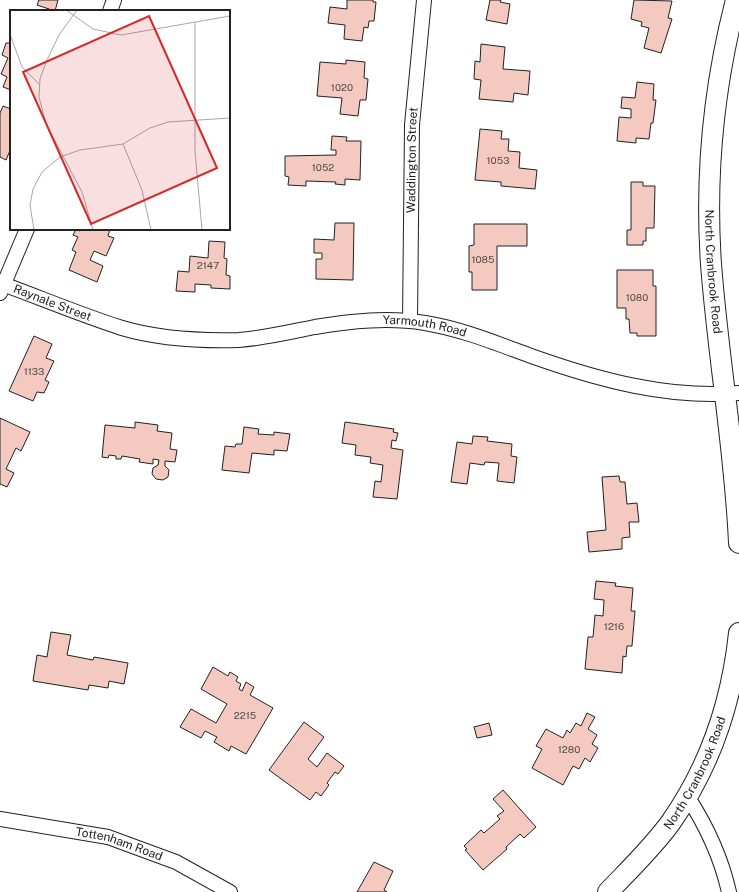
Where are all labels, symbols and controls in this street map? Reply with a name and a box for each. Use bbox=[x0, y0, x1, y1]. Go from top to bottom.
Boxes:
inset map bbox=[10, 10, 230, 230]
house number: 1020 bbox=[331, 81, 353, 93]
street label: Waddington Street bbox=[404, 106, 421, 213]
house number: 1053 bbox=[487, 154, 509, 166]
house number: 1052 bbox=[312, 161, 334, 173]
street label: North Cranbrook Road bbox=[702, 209, 725, 334]
house number: 1085 bbox=[471, 253, 495, 265]
house number: 2147 bbox=[197, 259, 219, 271]
street label: Raynale Street bbox=[11, 282, 94, 324]
house number: 1080 bbox=[626, 291, 648, 303]
street label: Yarmouth Road bbox=[383, 313, 468, 340]
house number: 1133 bbox=[24, 365, 44, 377]
house number: 1216 bbox=[604, 620, 624, 632]
house number: 2215 bbox=[234, 709, 256, 721]
street label: North Cranbrook Road bbox=[661, 715, 729, 832]
house number: 1280 bbox=[558, 743, 580, 755]
street label: Tottenham Road bbox=[75, 825, 165, 863]

